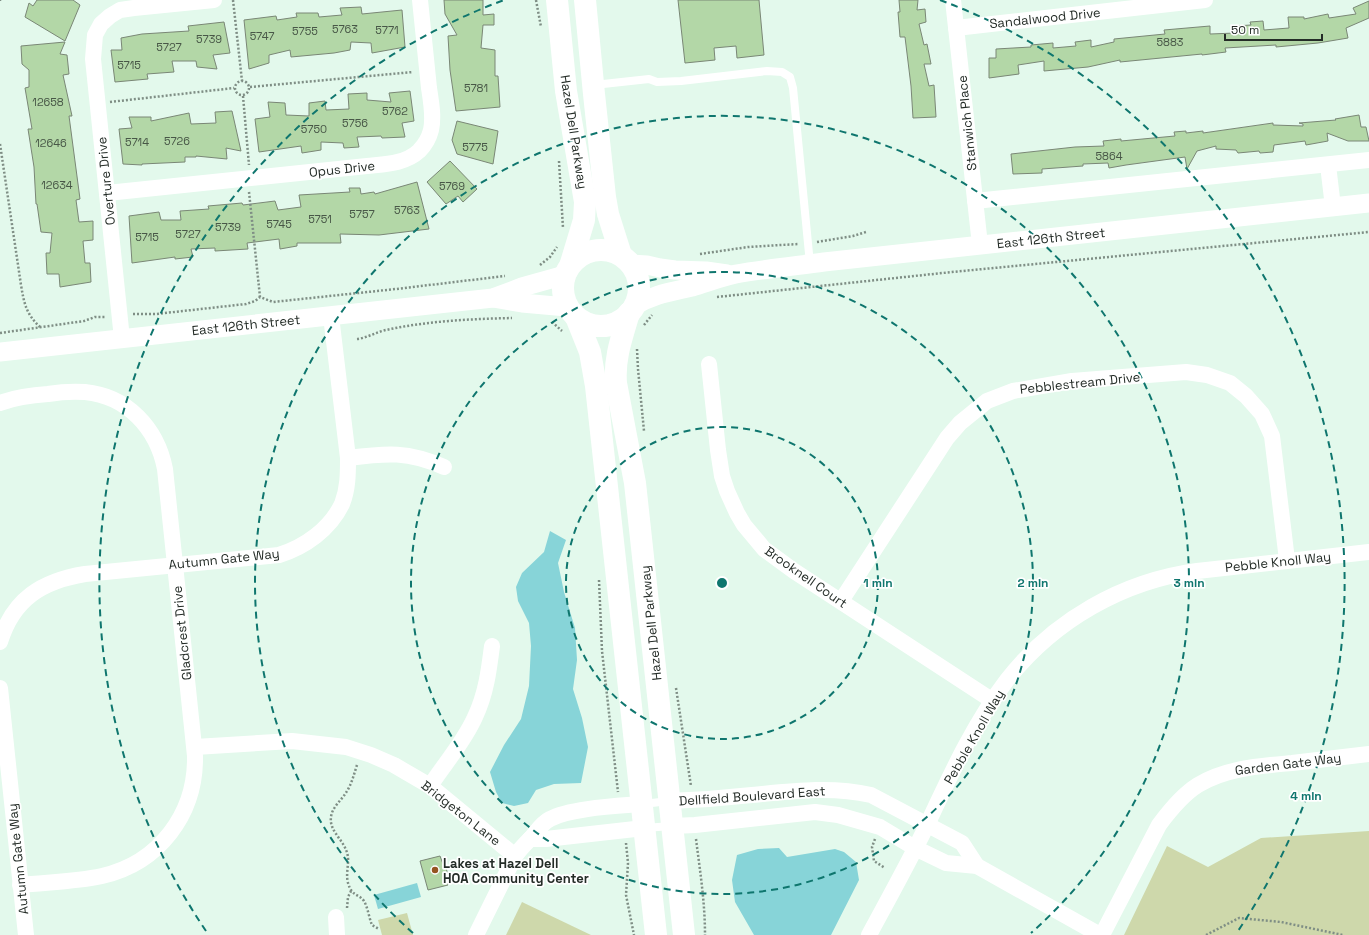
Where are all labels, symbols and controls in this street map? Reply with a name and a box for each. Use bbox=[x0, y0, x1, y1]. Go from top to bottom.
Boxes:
street label: Sandalwood Drive bbox=[989, 4, 1101, 32]
scale bar bbox=[1225, 16, 1322, 42]
house number: 5763 bbox=[332, 22, 358, 36]
text: 50 m bbox=[1231, 22, 1259, 38]
house number: 5771 bbox=[375, 23, 399, 37]
house number: 5755 bbox=[292, 24, 318, 38]
house number: 5747 bbox=[250, 29, 274, 43]
house number: 5739 bbox=[196, 32, 222, 46]
house number: 5883 bbox=[1157, 35, 1184, 49]
house number: 5727 bbox=[156, 40, 182, 54]
house number: 5715 bbox=[117, 58, 141, 72]
street label: Hazel Dell Parkway bbox=[557, 74, 591, 190]
street label: Stanwich Place bbox=[954, 74, 980, 172]
house number: 5781 bbox=[464, 81, 488, 95]
house number: 12658 bbox=[32, 95, 64, 109]
house number: 5762 bbox=[382, 104, 408, 118]
house number: 5756 bbox=[342, 116, 368, 130]
house number: 5750 bbox=[301, 122, 327, 136]
house number: 5726 bbox=[164, 134, 190, 148]
house number: 5714 bbox=[125, 135, 149, 149]
house number: 12646 bbox=[35, 136, 67, 150]
street label: Overture Drive bbox=[93, 136, 119, 226]
house number: 5775 bbox=[462, 140, 488, 154]
house number: 5864 bbox=[1095, 149, 1123, 163]
street label: Opus Drive bbox=[308, 157, 376, 181]
house number: 12634 bbox=[41, 178, 73, 192]
house number: 5769 bbox=[439, 179, 465, 193]
house number: 5763 bbox=[394, 203, 420, 217]
house number: 5757 bbox=[349, 207, 375, 221]
house number: 5751 bbox=[308, 212, 332, 226]
house number: 5745 bbox=[266, 217, 292, 231]
house number: 5739 bbox=[215, 220, 241, 234]
street label: East 126th Street bbox=[996, 224, 1106, 252]
house number: 5727 bbox=[175, 227, 201, 241]
house number: 5715 bbox=[135, 230, 159, 244]
street label: East 126th Street bbox=[191, 311, 301, 339]
street label: Pebblestream Drive bbox=[1019, 368, 1141, 398]
street label: Brooknell Court bbox=[761, 542, 851, 612]
street label: Autumn Gate Way bbox=[168, 545, 280, 573]
street label: Pebble Knoll Way bbox=[1224, 548, 1332, 576]
street label: Hazel Dell Parkway bbox=[637, 565, 665, 681]
text: 1 min bbox=[863, 575, 893, 591]
text: 2 min bbox=[1017, 575, 1049, 591]
text: 3 min bbox=[1173, 575, 1205, 591]
centre of rings bbox=[715, 576, 729, 590]
street label: Gladcrest Drive bbox=[169, 585, 195, 681]
street label: Pebble Knoll Way bbox=[940, 687, 1008, 787]
street label: Garden Gate Way bbox=[1234, 749, 1342, 779]
street label: Bridgeton Lane bbox=[418, 777, 504, 849]
street label: Dellfield Boulevard East bbox=[678, 782, 826, 810]
text: 4 min bbox=[1290, 788, 1322, 804]
street label: Autumn Gate Way bbox=[4, 803, 32, 915]
place label: Lakes at Hazel Dell HOA Community Center bbox=[443, 855, 589, 887]
marker: Lakes at Hazel Dell HOA Community Center bbox=[430, 865, 440, 875]

